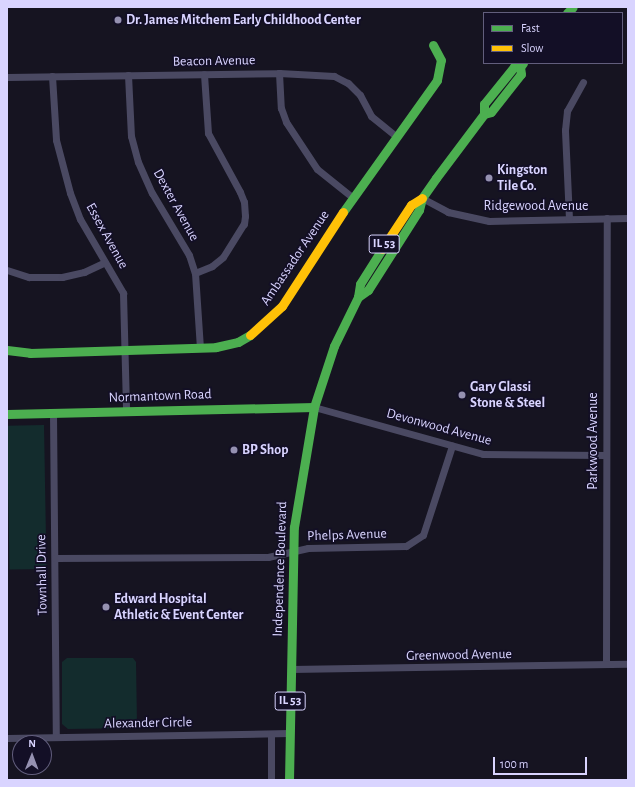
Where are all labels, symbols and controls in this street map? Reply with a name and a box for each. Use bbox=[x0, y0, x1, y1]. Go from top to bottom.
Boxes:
place label: Dr. James Mitchem Early Childhood Center bbox=[126, 12, 361, 28]
legend bbox=[483, 12, 623, 64]
marker: Dr. James Mitchem Early Childhood Center bbox=[113, 15, 123, 25]
text: Fast bbox=[521, 22, 540, 34]
text: Slow bbox=[521, 42, 543, 54]
street label: Beacon Avenue bbox=[172, 52, 256, 70]
place label: Kingston Tile Co. bbox=[497, 162, 547, 194]
street label: Dexter Avenue bbox=[149, 166, 203, 244]
marker: Kingston Tile Co. bbox=[484, 173, 494, 183]
street label: Ridgewood Avenue bbox=[483, 198, 589, 214]
street label: Essex Avenue bbox=[82, 200, 132, 272]
street label: Ambassador Avenue bbox=[257, 207, 333, 309]
road number: IL 53 bbox=[368, 233, 400, 255]
place label: Gary Glassi Stone & Steel bbox=[470, 379, 545, 412]
street label: Normantown Road bbox=[108, 386, 212, 406]
marker: Gary Glassi Stone & Steel bbox=[457, 390, 467, 400]
street label: Parkwood Avenue bbox=[585, 392, 601, 490]
street label: Devonwood Avenue bbox=[385, 405, 493, 449]
place label: BP Shop bbox=[242, 442, 288, 458]
marker: BP Shop bbox=[229, 445, 239, 455]
street label: Independence Boulevard bbox=[269, 501, 291, 637]
street label: Phelps Avenue bbox=[307, 525, 387, 545]
street label: Townhall Drive bbox=[33, 534, 51, 616]
place label: Edward Hospital Athletic & Event Center bbox=[114, 591, 243, 624]
marker: Edward Hospital Athletic & Event Center bbox=[101, 602, 111, 612]
street label: Greenwood Avenue bbox=[406, 646, 512, 664]
road number: IL 53 bbox=[274, 690, 306, 712]
street label: Alexander Circle bbox=[104, 714, 192, 732]
north arrow bbox=[12, 735, 52, 775]
text: N bbox=[28, 738, 36, 749]
scale bar bbox=[495, 749, 589, 775]
text: 100 m bbox=[500, 758, 528, 770]

